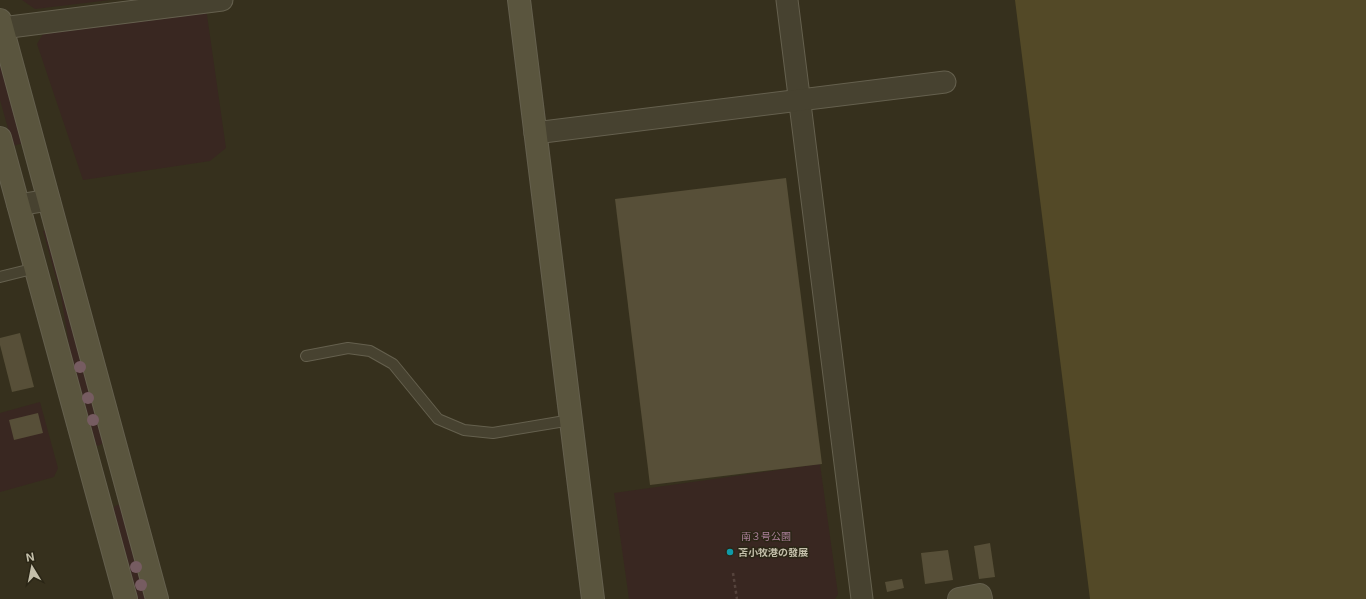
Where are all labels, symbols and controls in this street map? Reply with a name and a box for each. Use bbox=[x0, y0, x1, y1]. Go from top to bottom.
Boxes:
park label: 南３号公園 bbox=[741, 530, 791, 542]
place label: 苫小牧港の發展 bbox=[738, 546, 808, 558]
north arrow bbox=[12, 547, 52, 587]
marker: 苫小牧港の發展 bbox=[725, 547, 735, 557]
text: N bbox=[25, 550, 36, 565]

